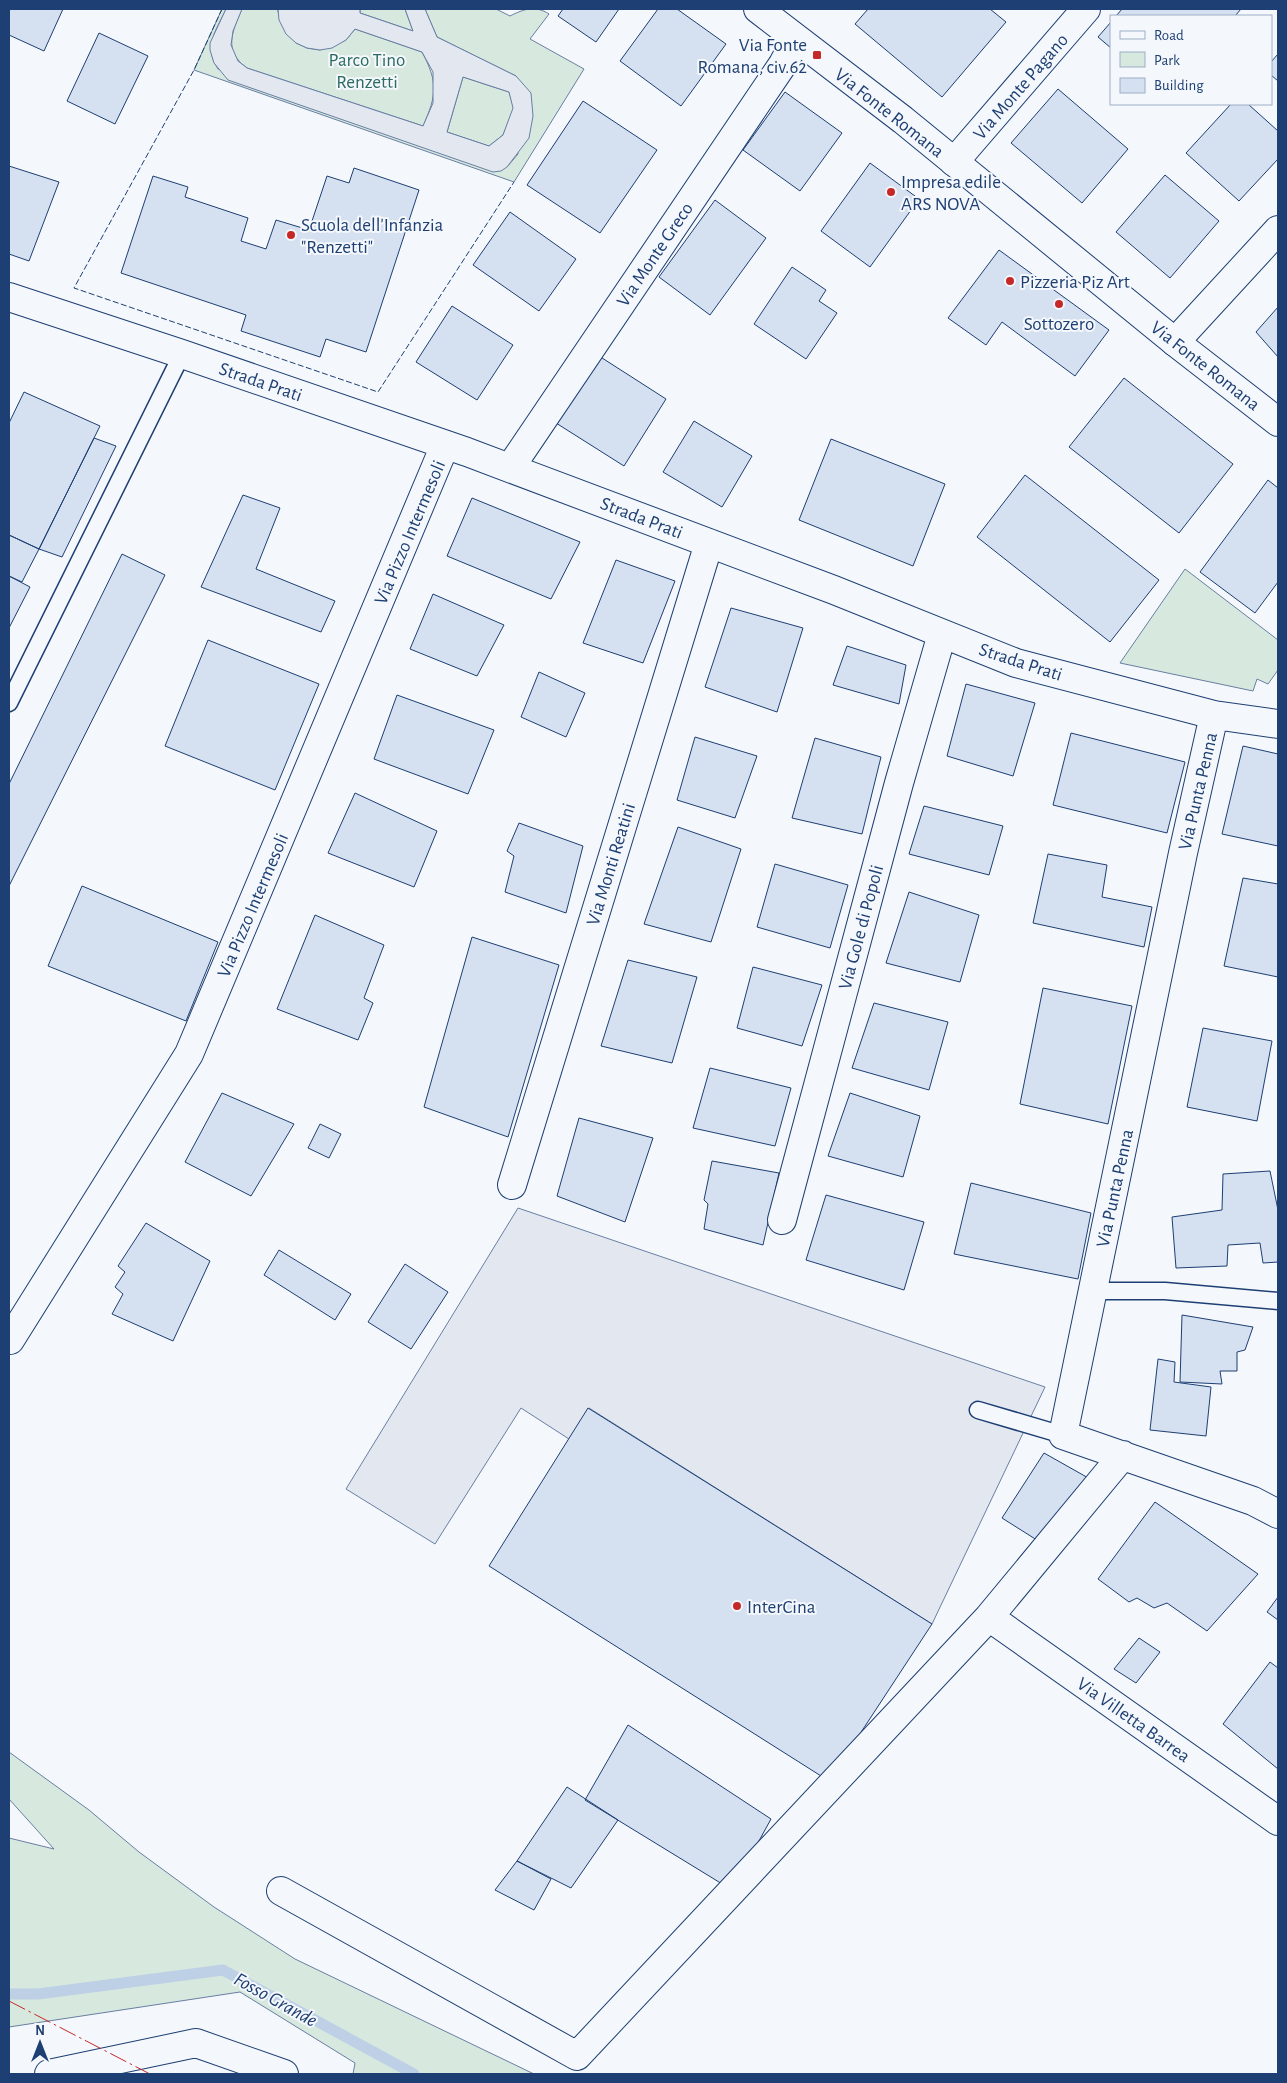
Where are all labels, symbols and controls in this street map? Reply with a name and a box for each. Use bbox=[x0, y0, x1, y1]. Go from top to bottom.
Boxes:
legend bbox=[1110, 15, 1272, 105]
text: Road bbox=[1154, 28, 1184, 43]
street label: Via Monte Pagano bbox=[970, 30, 1072, 144]
place label: Via Fonte Romana, civ.62 bbox=[698, 36, 807, 77]
marker: Via Fonte Romana, civ.62 bbox=[811, 49, 823, 61]
park label: Parco Tino Renzetti bbox=[329, 51, 405, 92]
text: Park bbox=[1154, 53, 1180, 68]
street label: Via Fonte Romana bbox=[831, 65, 947, 162]
text: Building bbox=[1154, 78, 1204, 93]
place label: Impresa edile ARS NOVA bbox=[901, 173, 1001, 214]
marker: Impresa edile ARS NOVA bbox=[885, 186, 897, 198]
street label: Via Monte Greco bbox=[614, 199, 697, 310]
place label: Scuola dell'Infanzia "Renzetti" bbox=[301, 216, 444, 257]
marker: Scuola dell'Infanzia "Renzetti" bbox=[285, 229, 297, 241]
place label: Pizzeria Piz Art bbox=[1020, 273, 1130, 292]
marker: Pizzeria Piz Art bbox=[1004, 275, 1016, 287]
marker: Sottozero bbox=[1053, 298, 1065, 310]
place label: Sottozero bbox=[1024, 315, 1094, 334]
street label: Via Fonte Romana bbox=[1147, 318, 1263, 415]
street label: Strada Prati bbox=[217, 359, 304, 405]
street label: Via Pizzo Intermesoli bbox=[371, 458, 449, 607]
street label: Strada Prati bbox=[598, 494, 685, 543]
street label: Strada Prati bbox=[976, 640, 1065, 685]
street label: Via Punta Penna bbox=[1176, 730, 1221, 852]
street label: Via Monti Reatini bbox=[584, 801, 639, 928]
street label: Via Pizzo Intermesoli bbox=[214, 831, 292, 980]
street label: Via Gole di Popoli bbox=[836, 863, 887, 992]
street label: Via Punta Penna bbox=[1094, 1127, 1137, 1249]
place label: InterCina bbox=[747, 1598, 816, 1617]
marker: InterCina bbox=[731, 1600, 743, 1612]
street label: Via Villetta Barrea bbox=[1073, 1674, 1193, 1766]
water label: Fosso Grande bbox=[231, 1969, 321, 2031]
north arrow bbox=[15, 2018, 65, 2068]
text: N bbox=[35, 2024, 45, 2038]

